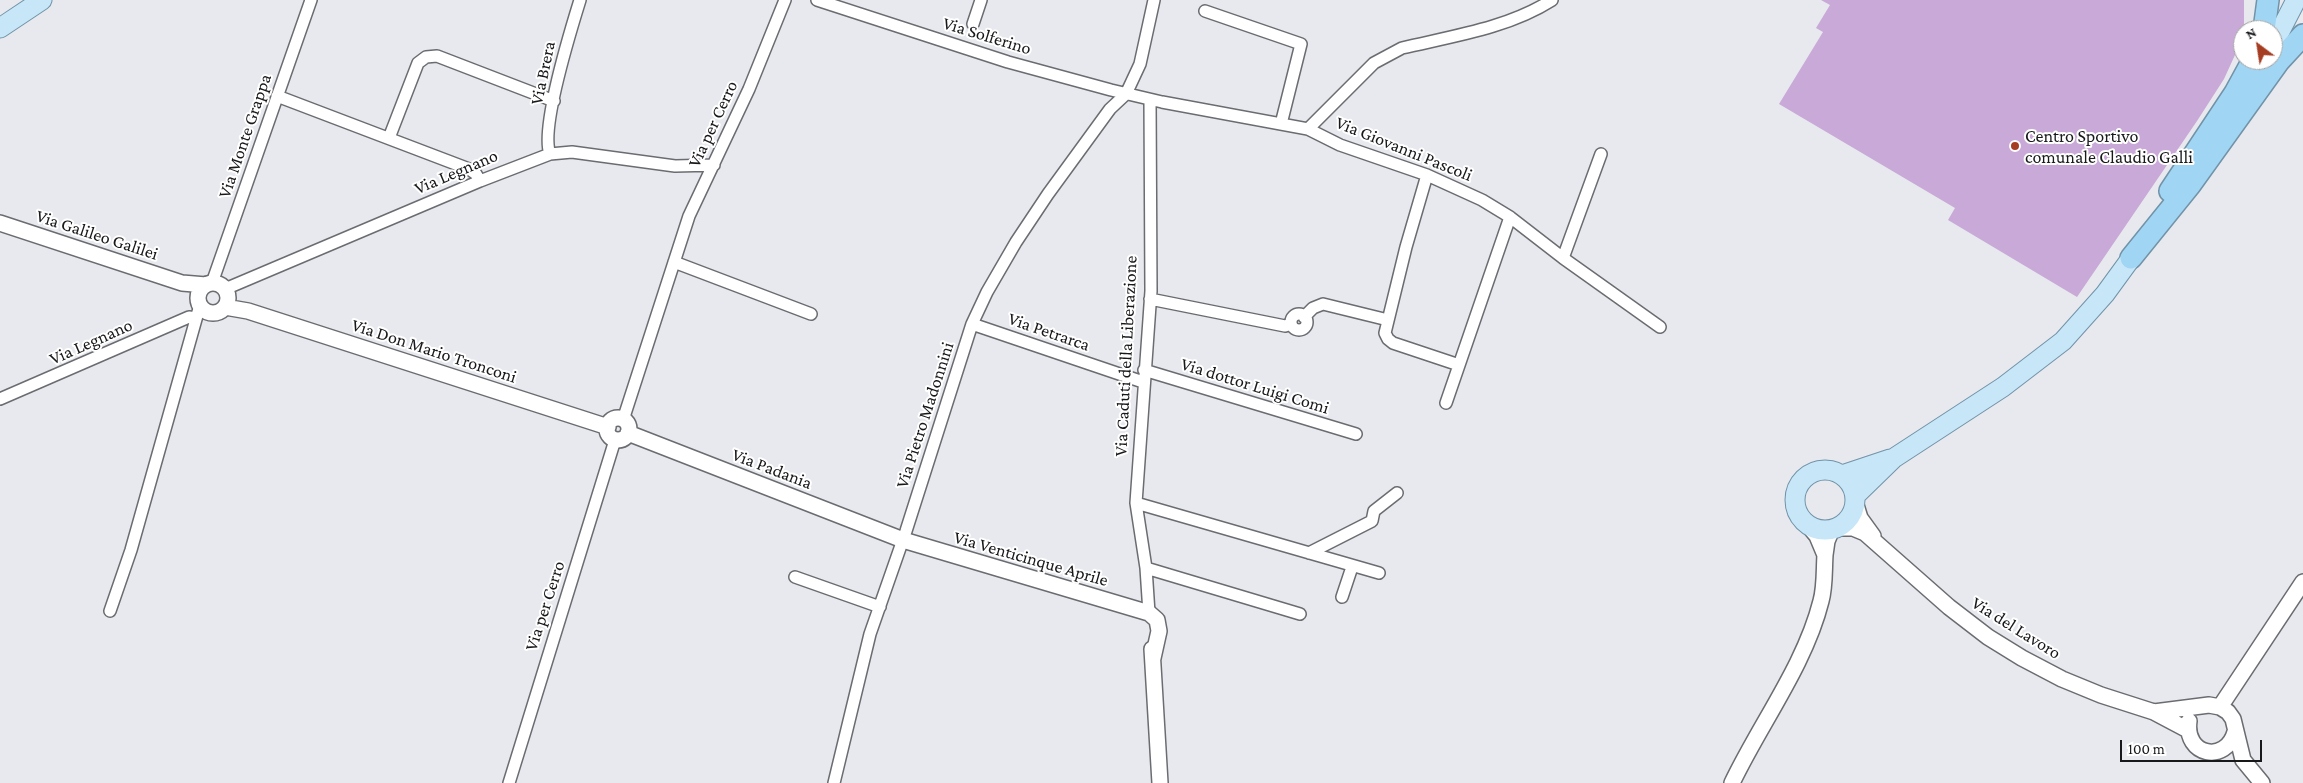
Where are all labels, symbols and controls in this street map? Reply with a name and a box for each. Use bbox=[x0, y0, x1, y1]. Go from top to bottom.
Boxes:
street label: Via Solferino bbox=[940, 12, 1034, 60]
north arrow bbox=[2233, 20, 2283, 70]
text: N bbox=[2243, 24, 2259, 42]
street label: Via Brera bbox=[526, 39, 560, 107]
street label: Via Monte Grappa bbox=[214, 71, 276, 201]
street label: Via per Cerro bbox=[683, 77, 743, 171]
street label: Via Giovanni Pascoli bbox=[1333, 112, 1475, 186]
place label: Centro Sportivo comunale Claudio Galli bbox=[2025, 125, 2193, 168]
marker: Centro Sportivo comunale Claudio Galli bbox=[2009, 140, 2021, 152]
street label: Via Legnano bbox=[411, 145, 501, 199]
street label: Via Galileo Galilei bbox=[33, 205, 161, 265]
street label: Via Caduti della Liberazione bbox=[1110, 255, 1142, 457]
street label: Via Petrarca bbox=[1005, 308, 1093, 356]
street label: Via Legnano bbox=[46, 314, 136, 370]
street label: Via Don Mario Tronconi bbox=[349, 314, 519, 388]
street label: Via Pietro Madonnini bbox=[891, 339, 959, 491]
street label: Via dottor Luigi Comi bbox=[1178, 353, 1332, 419]
street label: Via Padania bbox=[729, 444, 815, 494]
street label: Via Venticinque Aprile bbox=[951, 527, 1111, 591]
street label: Via per Cerro bbox=[520, 558, 570, 654]
street label: Via del Lavoro bbox=[1967, 592, 2065, 664]
scale bar bbox=[2123, 730, 2266, 762]
text: 100 m bbox=[2128, 741, 2165, 757]

